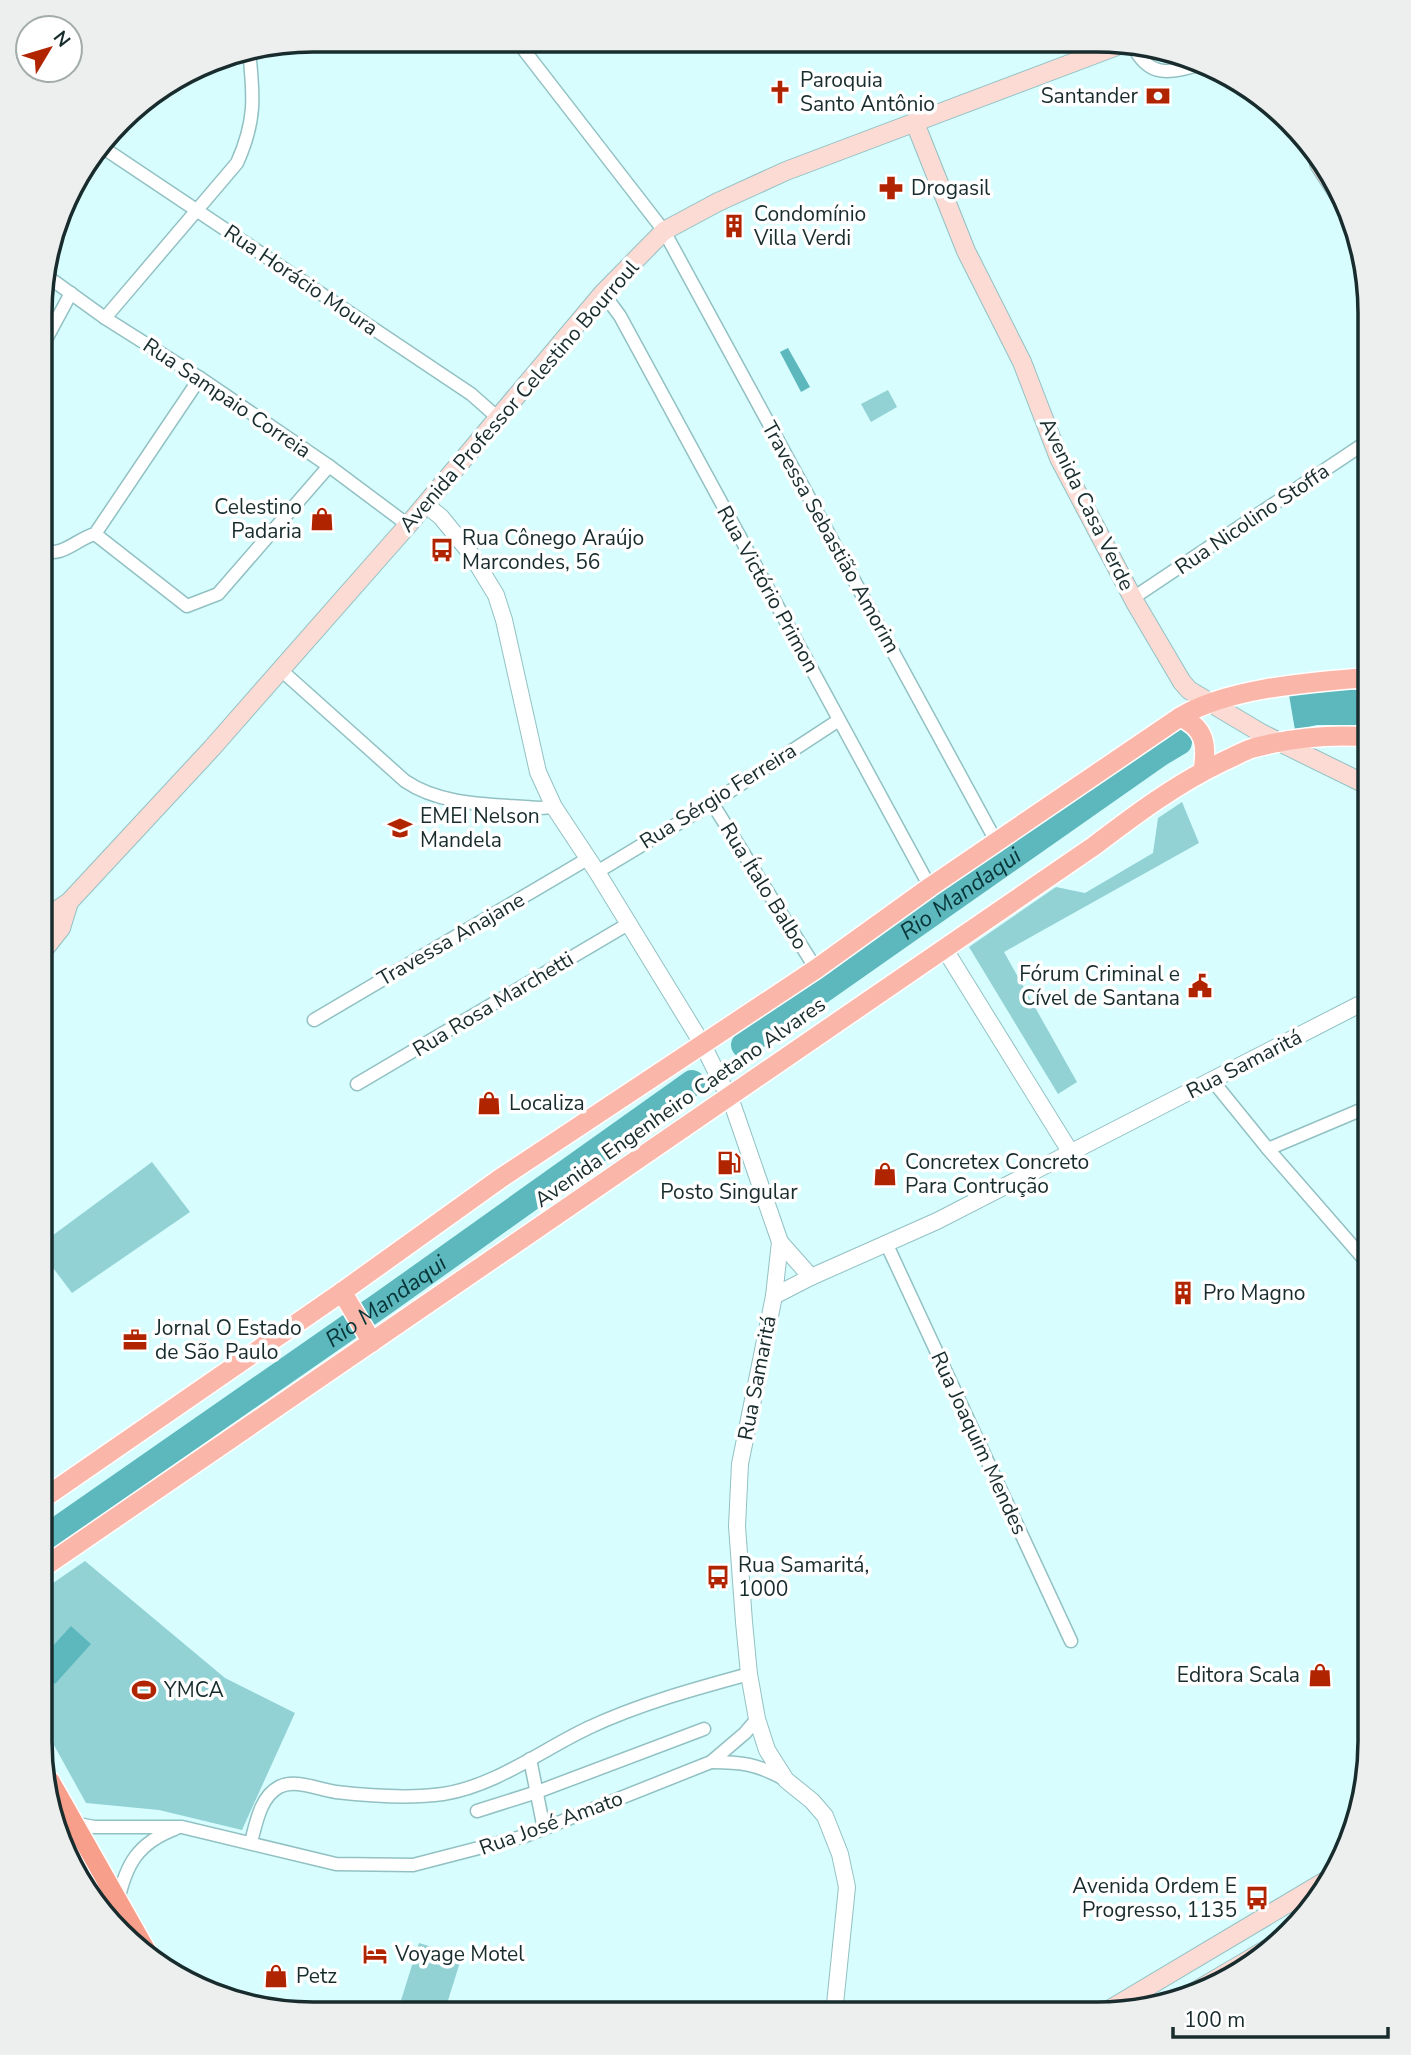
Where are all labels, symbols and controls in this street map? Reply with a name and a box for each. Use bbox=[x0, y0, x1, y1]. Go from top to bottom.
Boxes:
north arrow bbox=[14, 14, 84, 84]
text: N bbox=[47, 26, 76, 53]
place label: Paroquia Santo Antônio bbox=[800, 66, 935, 118]
church icon: Paroquia Santo Antônio bbox=[766, 78, 794, 106]
place label: Santander bbox=[1041, 82, 1138, 110]
bank icon: Santander bbox=[1144, 82, 1172, 110]
pharmacy icon: Drogasil bbox=[877, 174, 905, 202]
place label: Drogasil bbox=[911, 174, 991, 202]
place label: Condomínio Villa Verdi bbox=[753, 200, 866, 252]
building icon: Condomínio Villa Verdi bbox=[720, 212, 748, 240]
street label: Rua Horácio Moura bbox=[218, 218, 384, 342]
street label: Avenida Professor Celestino Bourroul bbox=[393, 253, 646, 538]
street label: Rua Sampaio Correia bbox=[138, 331, 316, 465]
street label: Avenida Casa Verde bbox=[1033, 413, 1141, 595]
street label: Travessa Sebastião Amorim bbox=[755, 416, 907, 658]
street label: Rua Nicolino Stoffa bbox=[1169, 457, 1335, 581]
place label: Celestino Padaria bbox=[214, 493, 302, 545]
street label: Rua Victório Primon bbox=[710, 500, 826, 678]
shop icon: Celestino Padaria bbox=[308, 505, 336, 533]
place label: Rua Cônego Araújo Marcondes, 56 bbox=[462, 524, 644, 576]
bus stop icon: Rua Cônego Araújo Marcondes, 56 bbox=[428, 536, 456, 564]
street label: Rua Sérgio Ferreira bbox=[634, 736, 802, 856]
place label: EMEI Nelson Mandela bbox=[420, 802, 540, 854]
school or university icon: EMEI Nelson Mandela bbox=[386, 814, 414, 842]
street label: Rua Ítalo Balbo bbox=[714, 817, 814, 955]
water label: Rio Mandaqui bbox=[893, 840, 1028, 947]
street label: Travessa Anajane bbox=[372, 885, 530, 993]
street label: Rua Rosa Marchetti bbox=[407, 945, 579, 1063]
place label: Fórum Criminal e Cível de Santana bbox=[1019, 960, 1180, 1012]
public building icon: Fórum Criminal e Cível de Santana bbox=[1186, 972, 1214, 1000]
street label: Avenida Engenheiro Caetano Alvares bbox=[529, 990, 831, 1214]
street label: Rua Samaritá bbox=[1181, 1023, 1307, 1105]
shop icon: Localiza bbox=[475, 1089, 503, 1117]
place label: Localiza bbox=[509, 1089, 585, 1117]
place label: Concretex Concreto Para Contrução bbox=[905, 1148, 1089, 1200]
fuel station icon: Posto Singular bbox=[715, 1149, 743, 1177]
shop icon: Concretex Concreto Para Contrução bbox=[871, 1160, 899, 1188]
place label: Posto Singular bbox=[660, 1178, 798, 1206]
water label: Rio Mandaqui bbox=[319, 1247, 453, 1354]
building icon: Pro Magno bbox=[1169, 1279, 1197, 1307]
place label: Pro Magno bbox=[1203, 1279, 1306, 1307]
street label: Rua Samaritá bbox=[731, 1313, 783, 1443]
place label: Jornal O Estado de São Paulo bbox=[154, 1314, 302, 1366]
office icon: Jornal O Estado de São Paulo bbox=[121, 1326, 149, 1354]
street label: Rua Joaquim Mendes bbox=[924, 1347, 1034, 1539]
place label: Rua Samaritá, 1000 bbox=[738, 1551, 869, 1603]
bus stop icon: Rua Samaritá, 1000 bbox=[704, 1563, 732, 1591]
place label: Editora Scala bbox=[1177, 1661, 1300, 1689]
shop icon: Editora Scala bbox=[1306, 1661, 1334, 1689]
sports icon: YMCA bbox=[130, 1676, 158, 1704]
place label: YMCA bbox=[163, 1676, 224, 1704]
street label: Rua José Amato bbox=[475, 1784, 627, 1862]
place label: Avenida Ordem E Progresso, 1135 bbox=[1072, 1872, 1237, 1924]
bus stop icon: Avenida Ordem E Progresso, 1135 bbox=[1243, 1884, 1271, 1912]
hotel icon: Voyage Motel bbox=[361, 1940, 389, 1968]
place label: Voyage Motel bbox=[394, 1940, 525, 1968]
shop icon: Petz bbox=[262, 1962, 290, 1990]
place label: Petz bbox=[296, 1962, 337, 1990]
scale bar bbox=[1173, 1996, 1388, 2040]
text: 100 m bbox=[1184, 2006, 1245, 2034]

